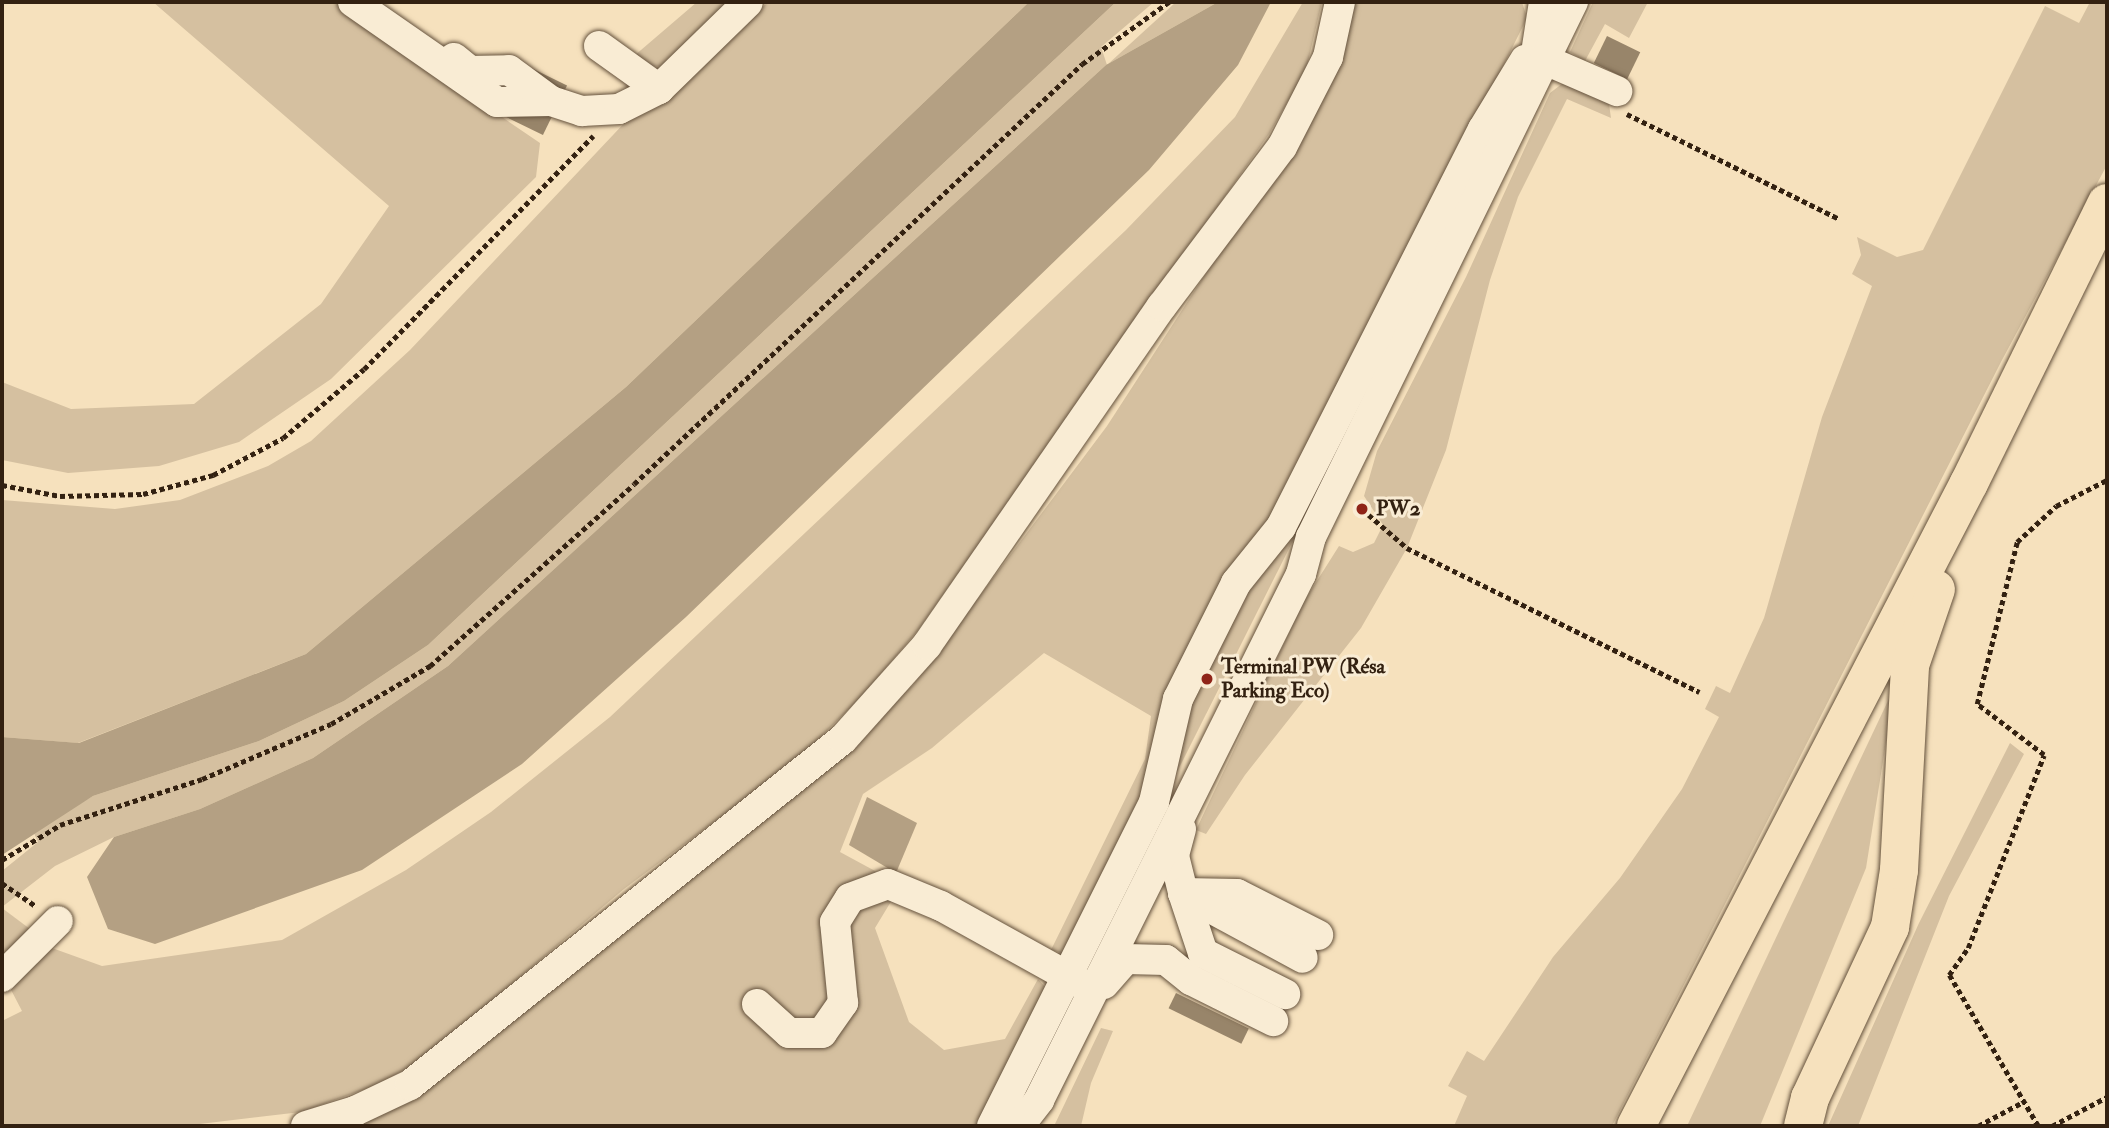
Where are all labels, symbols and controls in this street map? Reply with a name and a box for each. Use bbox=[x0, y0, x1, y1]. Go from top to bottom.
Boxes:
place label: PW2 bbox=[1376, 496, 1420, 522]
marker: PW2 bbox=[1354, 501, 1370, 517]
place label: Terminal PW (Résa Parking Eco) bbox=[1221, 654, 1385, 704]
marker: Terminal PW (Résa Parking Eco) bbox=[1199, 671, 1215, 687]

